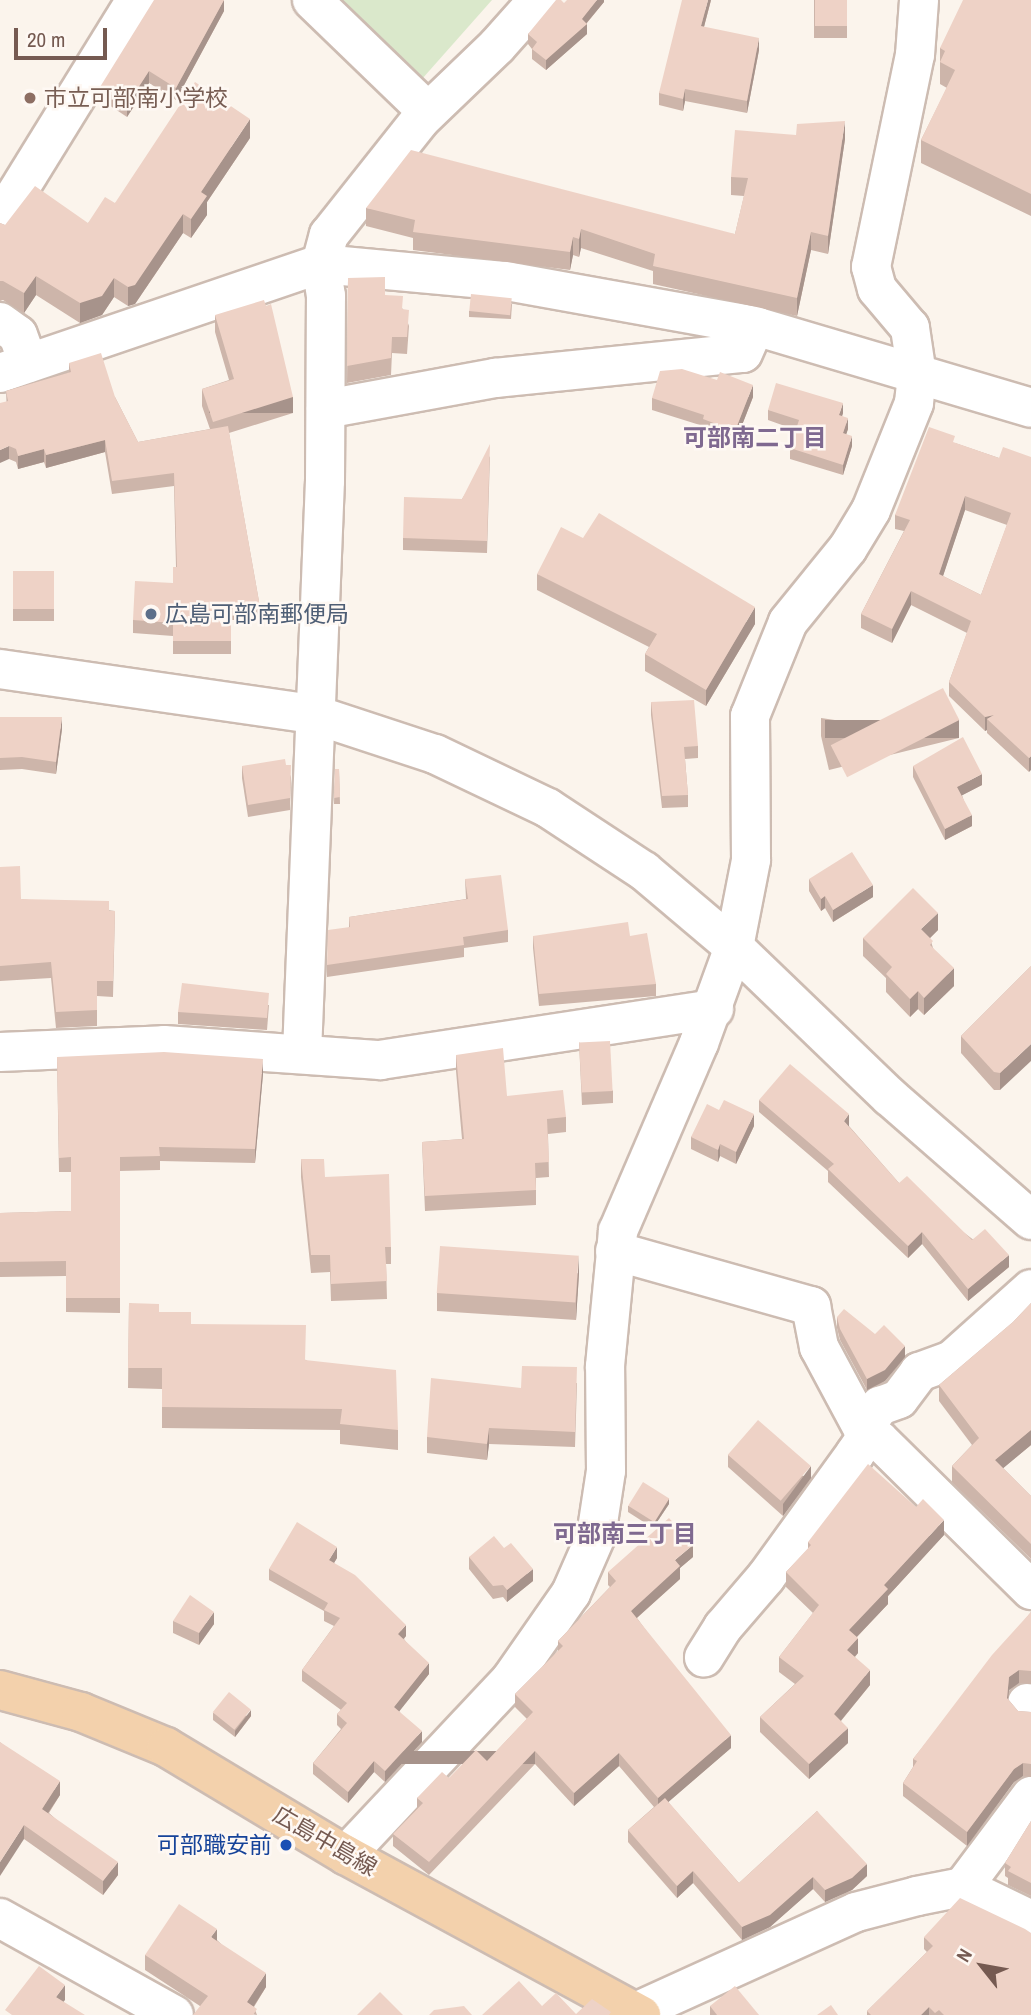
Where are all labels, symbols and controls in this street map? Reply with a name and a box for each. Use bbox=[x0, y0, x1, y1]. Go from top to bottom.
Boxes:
scale bar bbox=[18, 14, 110, 58]
text: 20 m bbox=[27, 25, 65, 54]
place label: 市立可部南小学校 bbox=[44, 84, 228, 112]
marker: 市立可部南小学校 bbox=[22, 90, 38, 106]
district label: 可部南二丁目 bbox=[683, 424, 827, 452]
place label: 広島可部南郵便局 bbox=[165, 600, 349, 628]
marker: 広島可部南郵便局 bbox=[143, 606, 159, 622]
district label: 可部南三丁目 bbox=[553, 1520, 697, 1548]
street label: 広島中島線 bbox=[268, 1800, 382, 1882]
place label: 可部職安前 bbox=[157, 1831, 272, 1859]
marker: 可部職安前 bbox=[278, 1837, 294, 1853]
north arrow bbox=[947, 1931, 1017, 2001]
text: N bbox=[950, 1944, 978, 1967]

